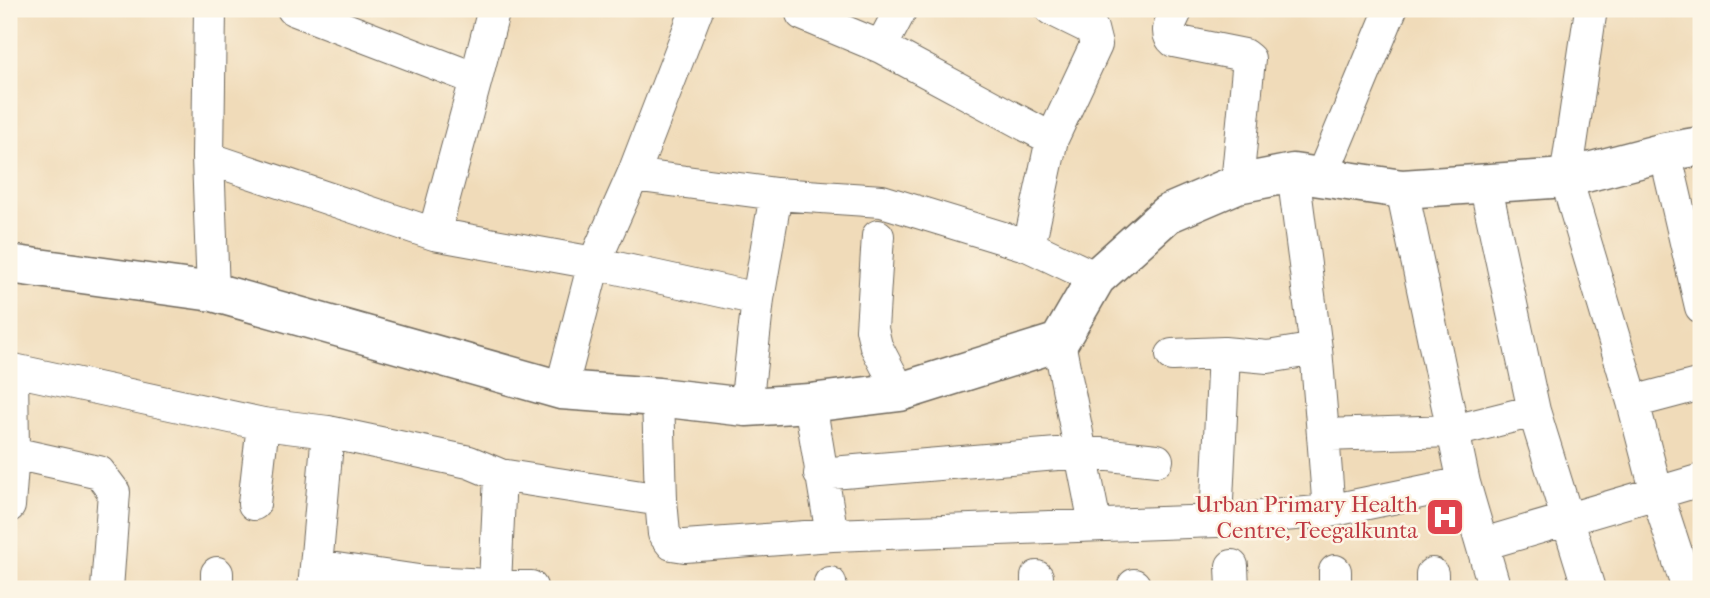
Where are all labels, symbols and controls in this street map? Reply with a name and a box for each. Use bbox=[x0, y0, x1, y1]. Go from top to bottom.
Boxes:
place label: Urban Primary Health Centre, Teegalkunta bbox=[1195, 491, 1418, 544]
hospital icon: Urban Primary Health Centre, Teegalkunta bbox=[1424, 496, 1466, 538]

